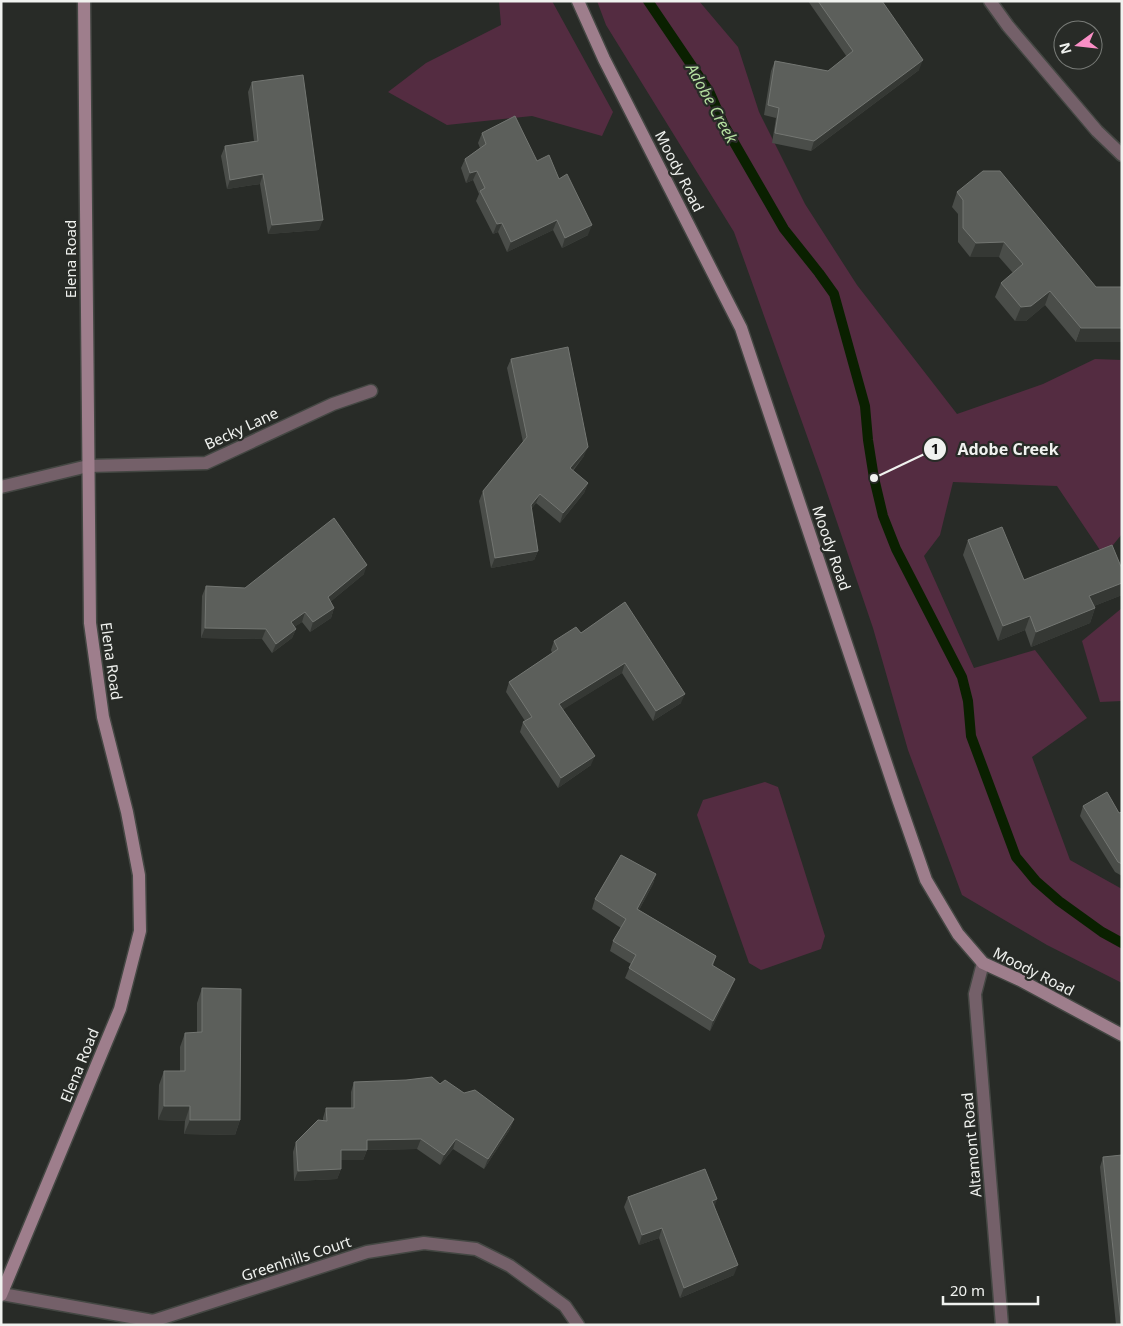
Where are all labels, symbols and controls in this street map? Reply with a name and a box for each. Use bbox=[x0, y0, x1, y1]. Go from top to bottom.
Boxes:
north arrow bbox=[1053, 20, 1103, 70]
text: N bbox=[1054, 41, 1076, 56]
water label: Adobe Creek bbox=[681, 58, 743, 148]
street label: Moody Road bbox=[651, 127, 709, 215]
street label: Elena Road bbox=[60, 220, 80, 298]
street label: Becky Lane bbox=[201, 402, 281, 454]
callout: Adobe Creek bbox=[923, 434, 1069, 465]
text: 1 bbox=[931, 438, 939, 458]
text: Adobe Creek bbox=[957, 438, 1059, 460]
street label: Moody Road bbox=[808, 503, 856, 593]
street label: Elena Road bbox=[97, 621, 127, 701]
street label: Moody Road bbox=[990, 942, 1078, 1000]
street label: Elena Road bbox=[55, 1025, 103, 1105]
street label: Altamont Road bbox=[956, 1092, 986, 1198]
street label: Greenhills Court bbox=[239, 1231, 354, 1285]
scale bar bbox=[943, 1274, 1038, 1306]
text: 20 m bbox=[950, 1280, 985, 1300]

